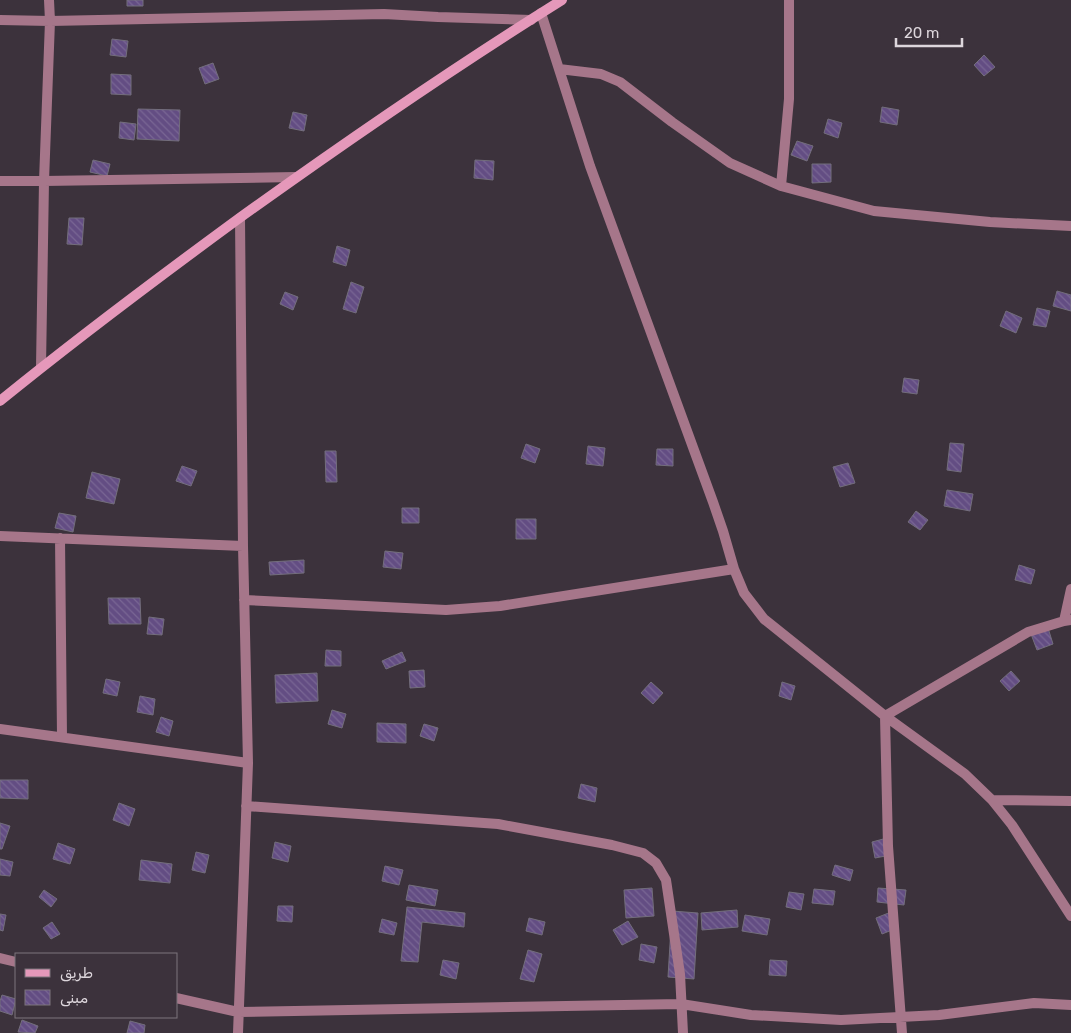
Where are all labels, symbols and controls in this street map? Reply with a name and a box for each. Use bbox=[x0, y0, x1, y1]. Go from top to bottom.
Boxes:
scale bar bbox=[896, 15, 962, 47]
text: 20 m bbox=[904, 24, 939, 42]
legend bbox=[15, 953, 178, 1018]
text: طريق bbox=[60, 964, 93, 982]
text: مبنى bbox=[60, 989, 88, 1007]

